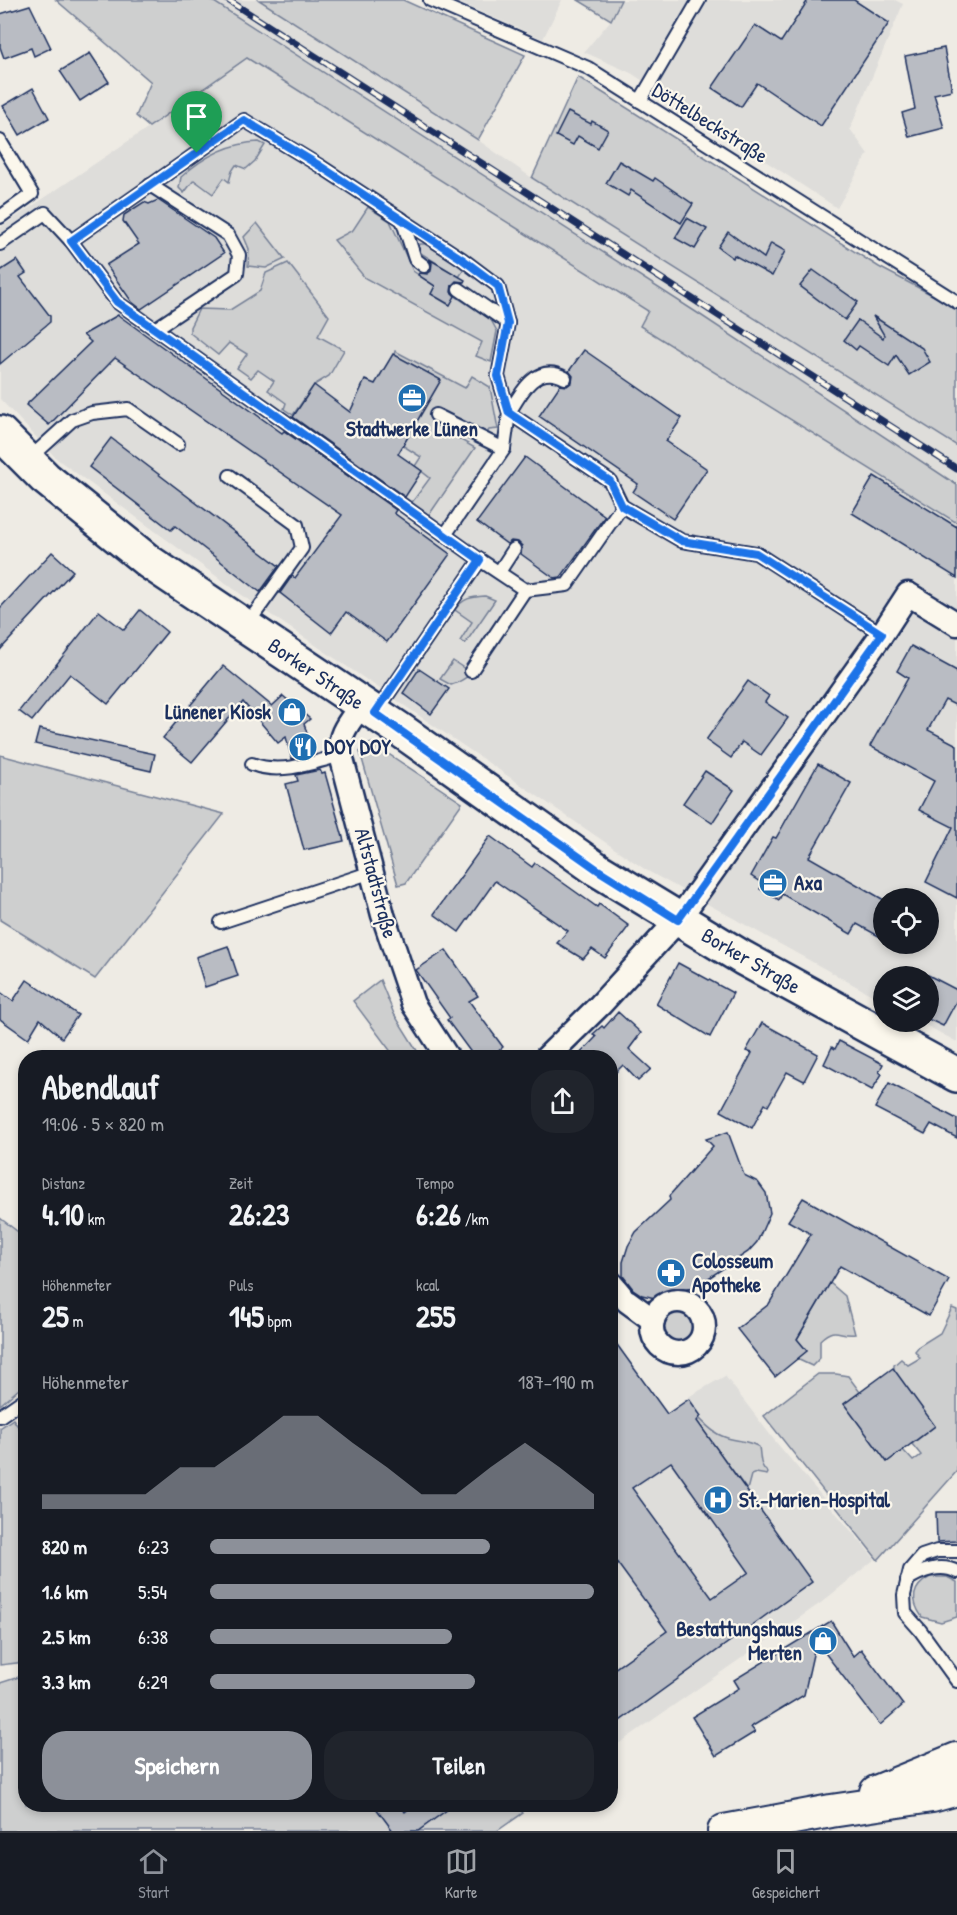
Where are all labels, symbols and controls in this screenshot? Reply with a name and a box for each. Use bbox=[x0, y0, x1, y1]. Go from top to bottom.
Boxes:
street label: Döttelbeckstraße bbox=[647, 75, 774, 170]
pin bbox=[171, 91, 222, 153]
icon: arrive bbox=[180, 100, 213, 133]
office icon: Stadtwerke Lünen bbox=[396, 382, 428, 414]
place label: Stadtwerke Lünen bbox=[346, 414, 478, 443]
street label: Borker Straße bbox=[263, 631, 370, 716]
shop icon: Lünener Kiosk bbox=[276, 696, 308, 728]
place label: Lünener Kiosk bbox=[165, 697, 271, 726]
restaurant icon: DOY DOY bbox=[287, 731, 319, 763]
place label: DOY DOY bbox=[324, 732, 391, 761]
street label: Altstadtstraße bbox=[348, 824, 405, 941]
office icon: Axa bbox=[757, 867, 789, 899]
place label: Axa bbox=[794, 868, 823, 897]
map controls bbox=[873, 888, 939, 1032]
button: locate bbox=[873, 888, 939, 954]
street label: Borker Straße bbox=[696, 921, 806, 1001]
button: layers bbox=[873, 966, 939, 1032]
text: Abendlauf bbox=[42, 1065, 159, 1109]
button: share bbox=[531, 1070, 594, 1133]
text: 19:06 · 5 × 820 m bbox=[42, 1110, 164, 1137]
text: Distanz bbox=[42, 1172, 85, 1194]
text: Zeit bbox=[229, 1172, 253, 1194]
text: Tempo bbox=[416, 1172, 454, 1194]
text: 4.10 bbox=[42, 1194, 84, 1234]
text: 26:23 bbox=[229, 1194, 289, 1234]
text: 6:26 bbox=[416, 1194, 461, 1234]
text: km bbox=[84, 1208, 105, 1230]
text: /km bbox=[461, 1208, 489, 1230]
place label: Colosseum Apotheke bbox=[692, 1246, 773, 1300]
pharmacy icon: Colosseum Apotheke bbox=[655, 1257, 687, 1289]
text: Höhenmeter bbox=[42, 1274, 112, 1296]
text: Puls bbox=[229, 1274, 254, 1296]
text: kcal bbox=[416, 1274, 439, 1296]
text: 25 bbox=[42, 1296, 69, 1336]
text: 145 bbox=[229, 1296, 264, 1336]
text: 255 bbox=[416, 1296, 455, 1336]
text: m bbox=[69, 1310, 83, 1332]
text: bpm bbox=[264, 1310, 292, 1332]
text: Höhenmeter bbox=[42, 1368, 129, 1395]
text: 187–190 m bbox=[518, 1368, 594, 1395]
hospital icon: St.-Marien-Hospital bbox=[702, 1484, 734, 1516]
place label: St.-Marien-Hospital bbox=[739, 1485, 890, 1515]
text: 820 m bbox=[42, 1533, 87, 1560]
text: 6:23 bbox=[138, 1533, 169, 1560]
text: 1.6 km bbox=[42, 1578, 88, 1605]
text: 5:54 bbox=[138, 1578, 167, 1605]
place label: Bestattungshaus Merten bbox=[676, 1614, 802, 1667]
text: 2.5 km bbox=[42, 1623, 91, 1650]
text: 6:38 bbox=[138, 1623, 168, 1650]
shop icon: Bestattungshaus Merten bbox=[807, 1625, 839, 1657]
text: 3.3 km bbox=[42, 1668, 91, 1695]
text: 6:29 bbox=[138, 1668, 167, 1695]
button: Speichern bbox=[42, 1731, 312, 1800]
button: Teilen bbox=[324, 1731, 594, 1800]
tab: Start bbox=[137, 1845, 170, 1903]
tab: Karte bbox=[445, 1845, 478, 1903]
tab: Gespeichert bbox=[752, 1845, 820, 1903]

